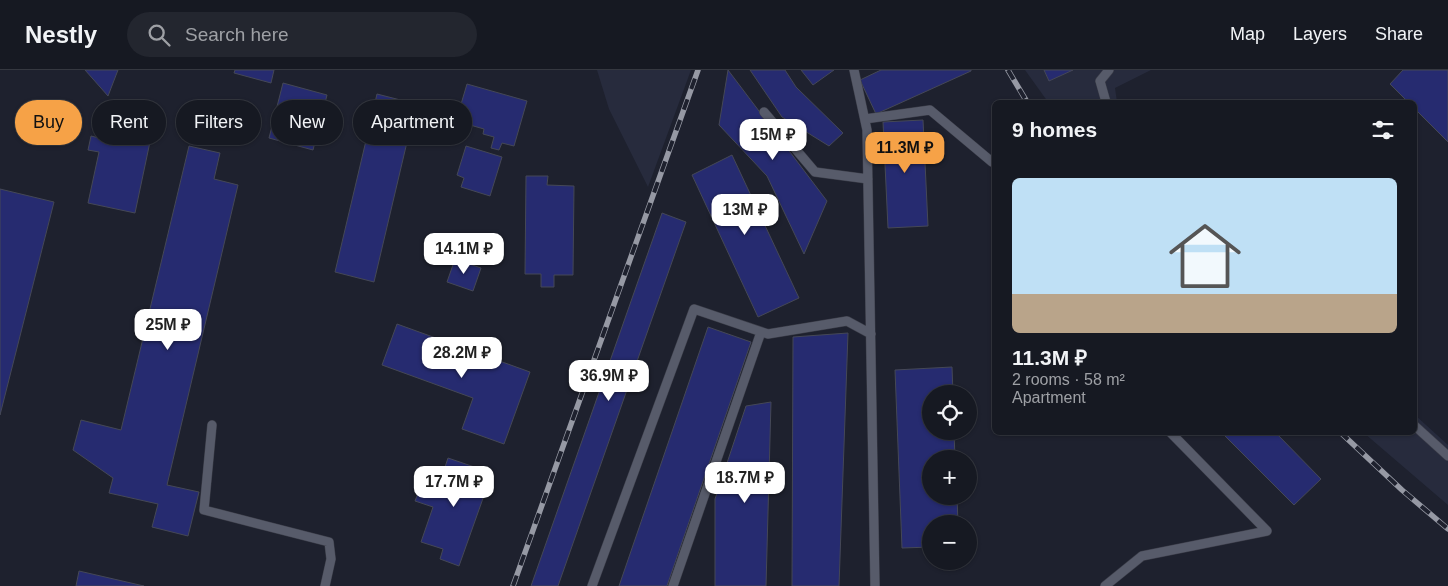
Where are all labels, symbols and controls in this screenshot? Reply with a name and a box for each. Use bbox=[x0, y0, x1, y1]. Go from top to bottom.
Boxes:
search box bbox=[127, 12, 477, 57]
text: Nestly bbox=[25, 21, 97, 48]
icon: search bbox=[145, 21, 173, 49]
text: Search here bbox=[185, 24, 289, 45]
text: Map bbox=[1230, 24, 1265, 44]
text: Layers bbox=[1293, 24, 1347, 44]
text: Share bbox=[1375, 24, 1423, 44]
chip: Buy bbox=[15, 100, 82, 145]
chip: Rent bbox=[92, 100, 166, 145]
chip: Filters bbox=[176, 100, 261, 145]
chip: New bbox=[271, 100, 343, 145]
chip: Apartment bbox=[353, 100, 472, 145]
icon: filters bbox=[1369, 116, 1397, 144]
pin: 15M ₽ bbox=[738, 118, 808, 161]
text: 9 homes bbox=[1012, 118, 1097, 141]
text: 15M ₽ bbox=[751, 126, 795, 143]
pin: 11.3M ₽ bbox=[859, 132, 951, 174]
text: 11.3M ₽ bbox=[876, 139, 934, 156]
pin: 13M ₽ bbox=[710, 194, 780, 236]
text: 13M ₽ bbox=[723, 201, 767, 218]
icon: home bbox=[1160, 211, 1250, 301]
pin: 14.1M ₽ bbox=[418, 232, 510, 275]
text: 14.1M ₽ bbox=[435, 240, 493, 257]
pin: 25M ₽ bbox=[133, 308, 203, 351]
text: 25M ₽ bbox=[146, 316, 190, 333]
pin: 28.2M ₽ bbox=[416, 336, 508, 379]
text: 28.2M ₽ bbox=[433, 344, 491, 361]
text: 11.3M ₽ bbox=[1012, 346, 1087, 369]
pin: 36.9M ₽ bbox=[563, 360, 655, 402]
text: 36.9M ₽ bbox=[580, 367, 638, 384]
text: 2 rooms · 58 m² bbox=[1012, 371, 1125, 388]
map controls bbox=[922, 385, 977, 570]
button: locate bbox=[922, 385, 977, 440]
text: Apartment bbox=[1012, 389, 1086, 406]
button: + bbox=[922, 450, 977, 505]
pin: 18.7M ₽ bbox=[699, 462, 791, 504]
pin: 17.7M ₽ bbox=[408, 466, 500, 508]
text: 18.7M ₽ bbox=[716, 469, 774, 486]
text: 17.7M ₽ bbox=[425, 473, 483, 490]
button: − bbox=[922, 515, 977, 570]

